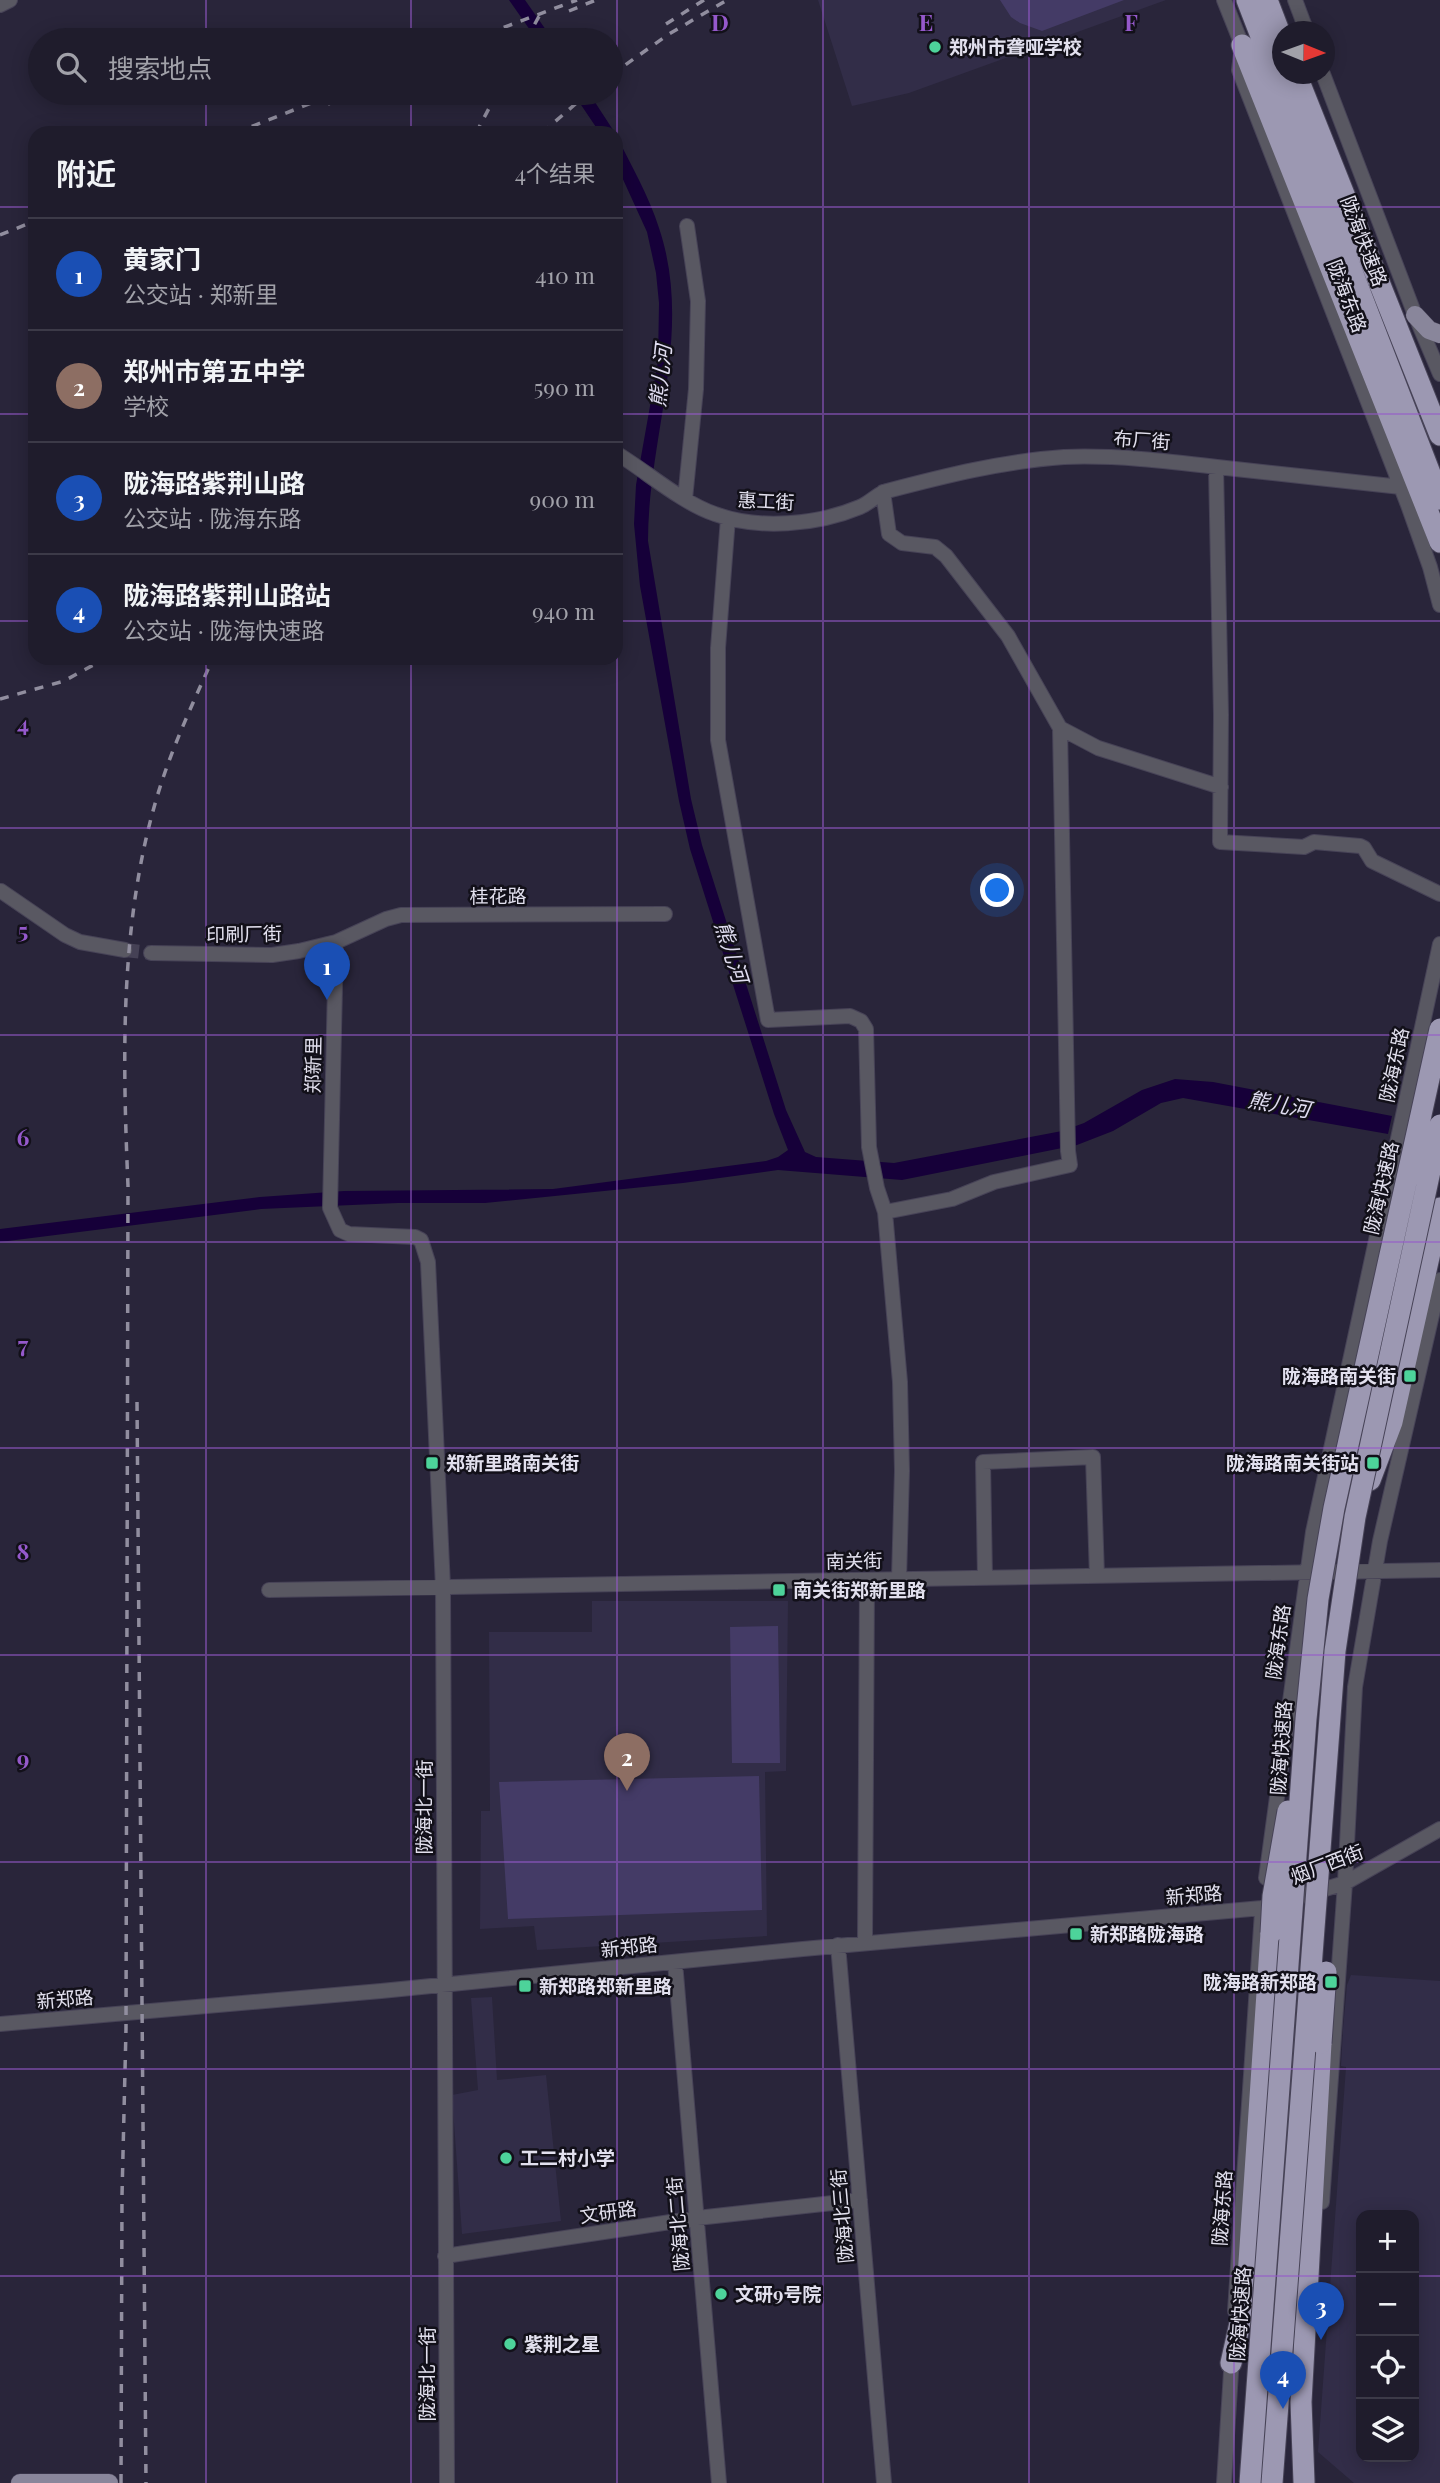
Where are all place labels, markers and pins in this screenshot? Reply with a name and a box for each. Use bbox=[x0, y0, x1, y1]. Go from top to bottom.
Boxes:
place label: 郑州市聋哑学校 bbox=[949, 33, 1082, 59]
marker: 郑州市聋哑学校 bbox=[927, 39, 943, 55]
pin: 1 bbox=[304, 942, 350, 1000]
place label: 陇海路南关街 bbox=[1282, 1362, 1396, 1388]
marker: 陇海路南关街 bbox=[1402, 1368, 1418, 1384]
place label: 郑新里路南关街 bbox=[446, 1449, 579, 1475]
place label: 陇海路南关街站 bbox=[1226, 1449, 1359, 1475]
marker: 郑新里路南关街 bbox=[424, 1455, 440, 1471]
marker: 陇海路南关街站 bbox=[1365, 1455, 1381, 1471]
place label: 南关街郑新里路 bbox=[793, 1576, 926, 1602]
marker: 南关街郑新里路 bbox=[771, 1582, 787, 1598]
pin: 2 bbox=[604, 1733, 650, 1791]
place label: 新郑路陇海路 bbox=[1090, 1920, 1204, 1946]
marker: 新郑路陇海路 bbox=[1068, 1926, 1084, 1942]
place label: 陇海路新郑路 bbox=[1203, 1968, 1317, 1994]
place label: 新郑路郑新里路 bbox=[539, 1972, 672, 1998]
marker: 陇海路新郑路 bbox=[1323, 1974, 1339, 1990]
marker: 新郑路郑新里路 bbox=[517, 1978, 533, 1994]
place label: 工二村小学 bbox=[520, 2144, 615, 2170]
marker: 工二村小学 bbox=[498, 2150, 514, 2166]
place label: 文研9号院 bbox=[735, 2280, 822, 2306]
pin: 3 bbox=[1298, 2282, 1344, 2340]
marker: 文研9号院 bbox=[713, 2286, 729, 2302]
place label: 紫荆之星 bbox=[524, 2330, 600, 2356]
marker: 紫荆之星 bbox=[502, 2336, 518, 2352]
pin: 4 bbox=[1260, 2351, 1306, 2409]

